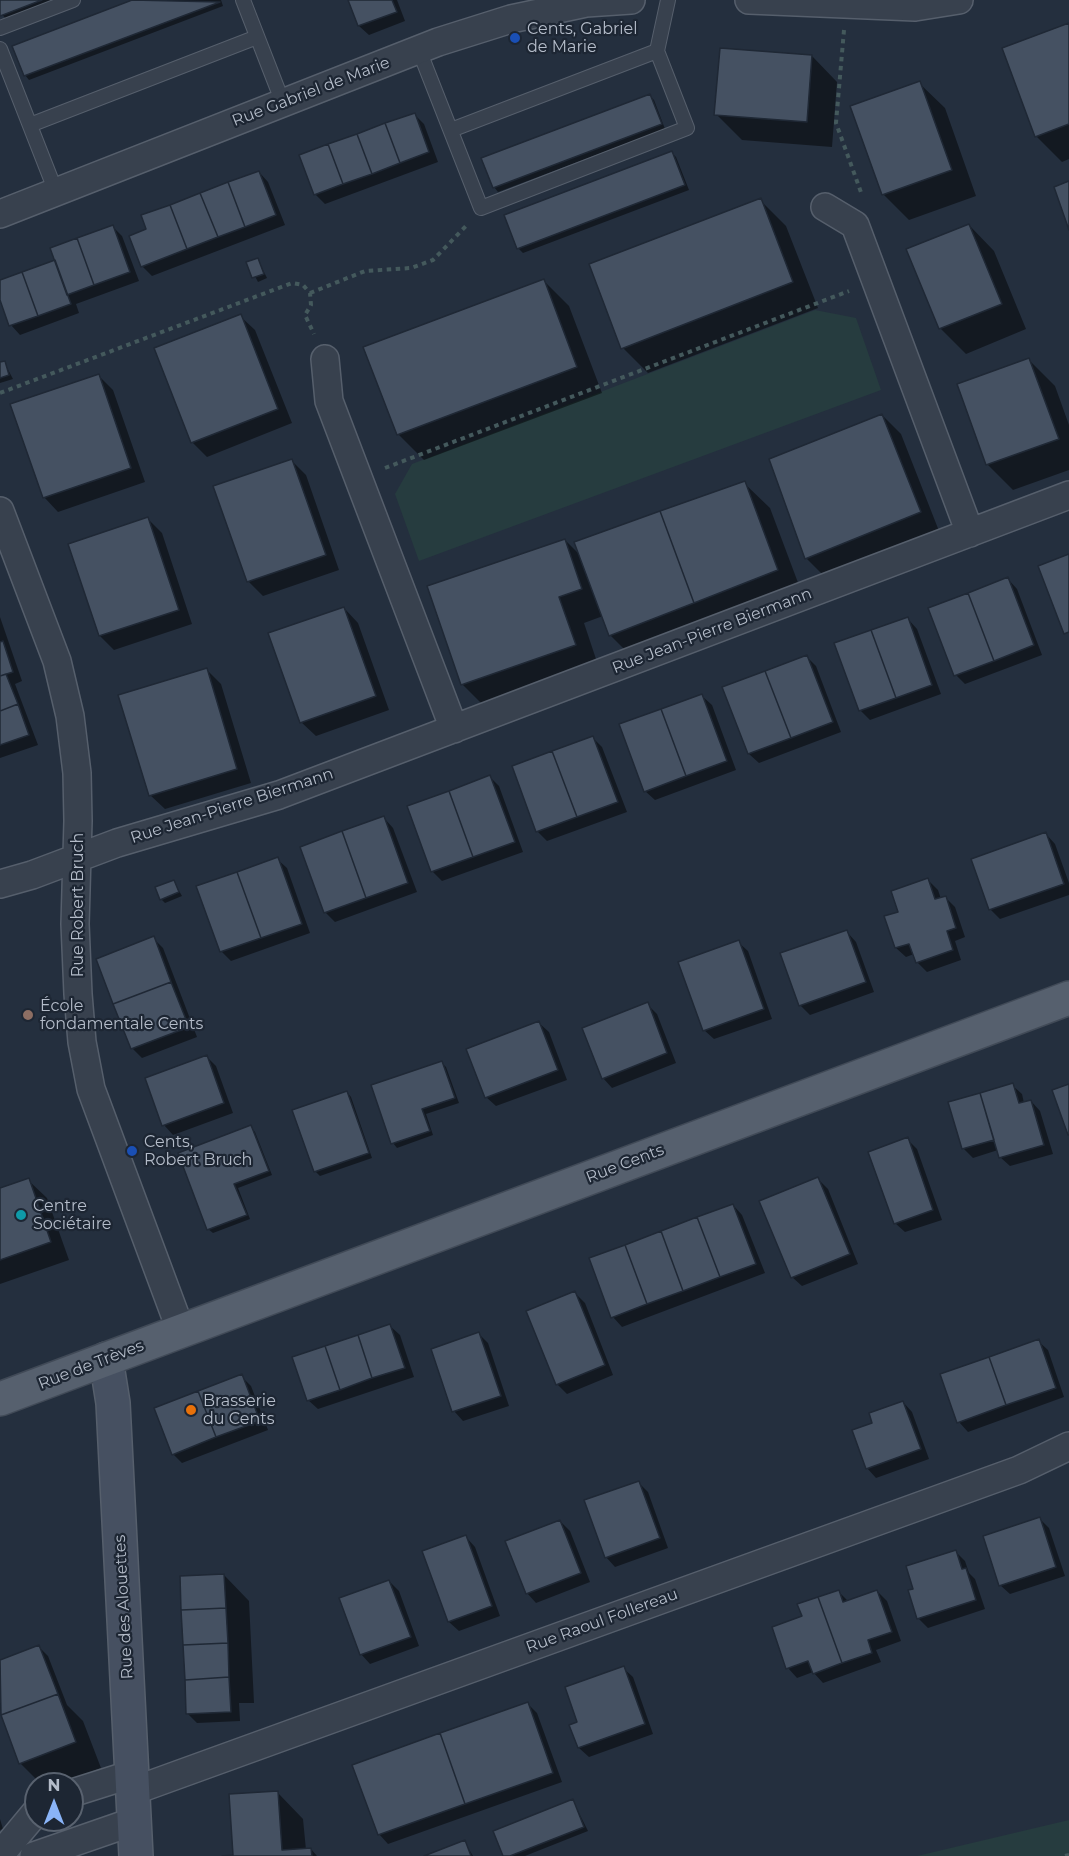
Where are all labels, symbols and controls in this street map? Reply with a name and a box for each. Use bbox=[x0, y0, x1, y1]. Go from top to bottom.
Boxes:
place label: Cents, Gabriel de Marie bbox=[527, 19, 638, 57]
marker: Cents, Gabriel de Marie bbox=[508, 31, 522, 45]
street label: Rue Gabriel de Marie bbox=[229, 53, 393, 131]
street label: Rue Jean-Pierre Biermann bbox=[610, 584, 814, 678]
street label: Rue Jean-Pierre Biermann bbox=[128, 764, 336, 848]
street label: Rue Robert Bruch bbox=[68, 833, 88, 977]
place label: École fondamentale Cents bbox=[40, 996, 203, 1034]
marker: École fondamentale Cents bbox=[21, 1008, 35, 1022]
place label: Cents, Robert Bruch bbox=[144, 1132, 252, 1170]
street label: Rue Cents bbox=[583, 1140, 667, 1188]
marker: Cents, Robert Bruch bbox=[125, 1144, 139, 1158]
place label: Centre Sociétaire bbox=[33, 1196, 112, 1234]
marker: Centre Sociétaire bbox=[14, 1208, 28, 1222]
street label: Rue de Trèves bbox=[36, 1336, 146, 1394]
place label: Brasserie du Cents bbox=[203, 1391, 276, 1429]
marker: Brasserie du Cents bbox=[184, 1403, 198, 1417]
street label: Rue des Alouettes bbox=[111, 1534, 137, 1680]
street label: Rue Raoul Follereau bbox=[523, 1585, 681, 1657]
north arrow bbox=[24, 1772, 84, 1832]
text: N bbox=[48, 1776, 60, 1795]

